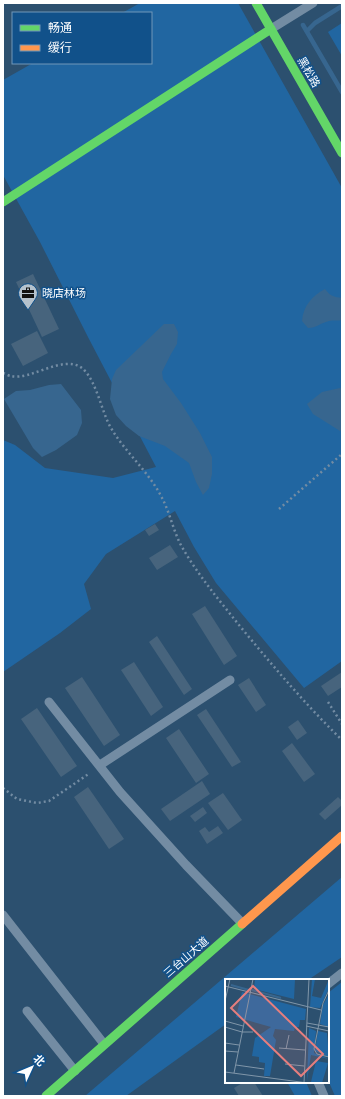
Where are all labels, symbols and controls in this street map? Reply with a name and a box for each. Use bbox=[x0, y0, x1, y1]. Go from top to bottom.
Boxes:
legend bbox=[12, 12, 152, 64]
text: 畅通 bbox=[48, 20, 72, 35]
text: 缓行 bbox=[48, 40, 72, 55]
street label: 黑松路 bbox=[295, 54, 323, 90]
office icon: 晓店林场 bbox=[17, 282, 39, 310]
place label: 晓店林场 bbox=[42, 286, 86, 300]
street label: 三台山大道 bbox=[161, 934, 211, 980]
inset map bbox=[225, 979, 329, 1083]
north arrow bbox=[12, 1047, 52, 1087]
text: 北 bbox=[30, 1051, 48, 1069]

